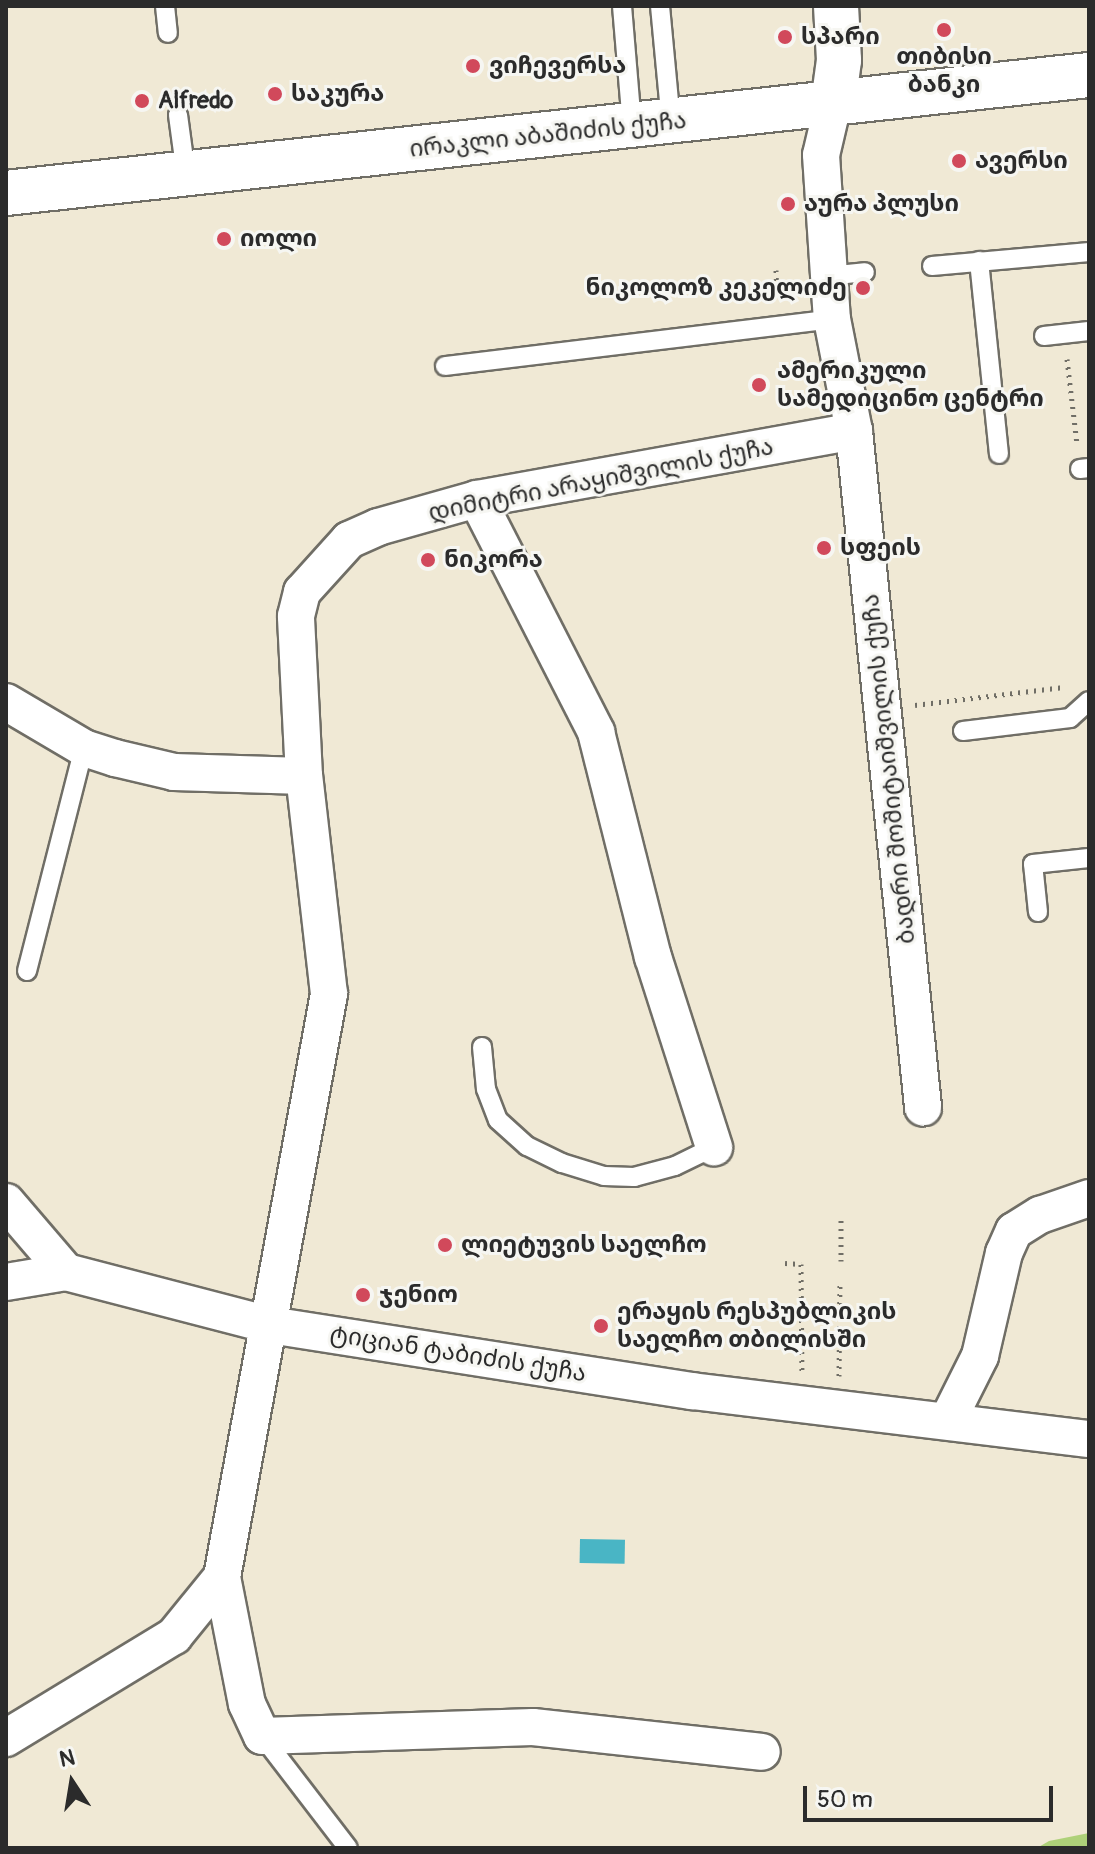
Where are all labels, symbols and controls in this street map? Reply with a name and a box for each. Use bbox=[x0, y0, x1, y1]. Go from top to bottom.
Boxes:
marker: თიბისი ბანკი bbox=[935, 21, 953, 39]
place label: სპარი bbox=[801, 23, 880, 51]
marker: სპარი bbox=[776, 28, 794, 46]
place label: თიბისი ბანკი bbox=[896, 43, 992, 99]
place label: ვიჩევერსა bbox=[489, 52, 626, 80]
marker: ვიჩევერსა bbox=[464, 57, 482, 75]
place label: საკურა bbox=[291, 80, 384, 108]
marker: საკურა bbox=[266, 85, 284, 103]
place label: Alfredo bbox=[158, 87, 233, 115]
marker: Alfredo bbox=[133, 92, 151, 110]
street label: ირაკლი აბაშიძის ქუჩა bbox=[408, 106, 688, 164]
place label: ავერსი bbox=[975, 147, 1068, 175]
marker: ავერსი bbox=[950, 152, 968, 170]
place label: აურა პლუსი bbox=[804, 190, 959, 218]
marker: აურა პლუსი bbox=[779, 195, 797, 213]
place label: იოლი bbox=[240, 225, 317, 253]
marker: იოლი bbox=[215, 230, 233, 248]
place label: ნიკოლოზ კეკელიძე bbox=[586, 274, 847, 302]
marker: ნიკოლოზ კეკელიძე bbox=[854, 279, 872, 297]
place label: ამერიკული სამედიცინო ცენტრი bbox=[777, 357, 1044, 413]
marker: ამერიკული სამედიცინო ცენტრი bbox=[748, 374, 770, 396]
street label: დიმიტრი არაყიშვილის ქუჩა bbox=[426, 432, 776, 528]
place label: სფეის bbox=[840, 534, 921, 562]
marker: სფეის bbox=[815, 539, 833, 557]
place label: ნიკორა bbox=[444, 546, 543, 574]
marker: ნიკორა bbox=[419, 551, 437, 569]
street label: ბადრი შოშიტაიშვილის ქუჩა bbox=[856, 593, 922, 945]
place label: ლიეტუვის საელჩო bbox=[461, 1231, 707, 1259]
marker: ლიეტუვის საელჩო bbox=[436, 1236, 454, 1254]
place label: ჯენიო bbox=[379, 1281, 458, 1309]
marker: ჯენიო bbox=[354, 1286, 372, 1304]
place label: ერაყის რესპუბლიკის საელჩო თბილისში bbox=[617, 1298, 896, 1354]
marker: ერაყის რესპუბლიკის საელჩო თბილისში bbox=[592, 1317, 610, 1335]
street label: ტიციან ტაბიძის ქუჩა bbox=[328, 1320, 588, 1388]
north arrow bbox=[32, 1742, 112, 1822]
text: N bbox=[57, 1743, 77, 1774]
scale bar bbox=[807, 1770, 1057, 1820]
text: 50 m bbox=[817, 1785, 873, 1814]

